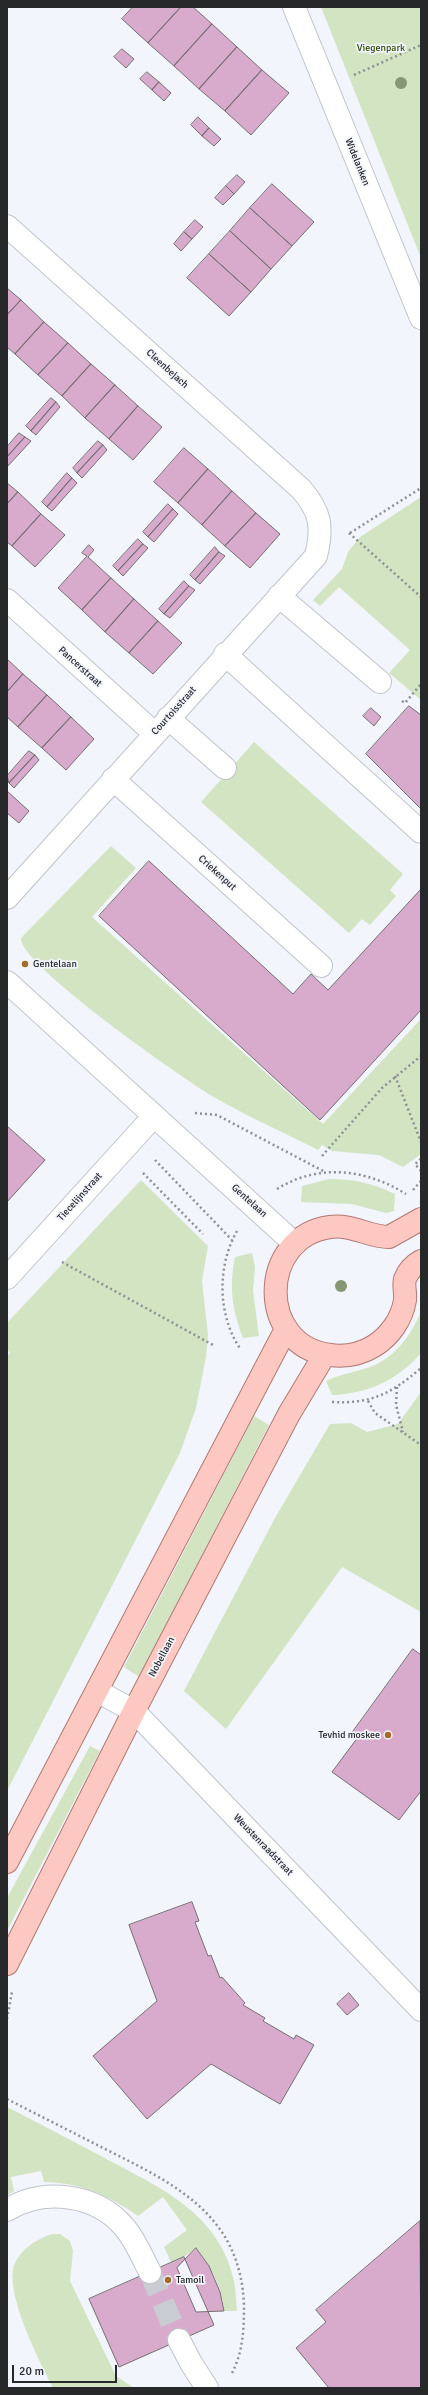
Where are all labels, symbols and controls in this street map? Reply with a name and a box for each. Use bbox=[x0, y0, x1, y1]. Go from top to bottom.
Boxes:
park label: Viegenpark bbox=[357, 42, 405, 54]
street label: Widelanken bbox=[342, 136, 372, 188]
street label: Cleenbejach bbox=[143, 347, 191, 391]
street label: Pancerstraat bbox=[56, 644, 104, 690]
street label: Courtoisstraat bbox=[149, 684, 199, 738]
street label: Criekenput bbox=[195, 853, 239, 893]
place label: Gentelaan bbox=[33, 958, 77, 970]
marker: Gentelaan bbox=[20, 959, 30, 969]
street label: Tiecelijnstraat bbox=[55, 1170, 105, 1224]
street label: Gentelaan bbox=[229, 1182, 269, 1220]
street label: Nobellaan bbox=[146, 1635, 178, 1679]
place label: Tevhid moskee bbox=[318, 1729, 380, 1741]
marker: Tevhid moskee bbox=[383, 1730, 393, 1740]
street label: Weustenraadstraat bbox=[231, 1812, 295, 1878]
place label: Tamoil bbox=[176, 2274, 204, 2286]
marker: Tamoil bbox=[163, 2275, 173, 2285]
scale bar bbox=[14, 2357, 119, 2383]
text: 20 m bbox=[19, 2364, 44, 2379]

